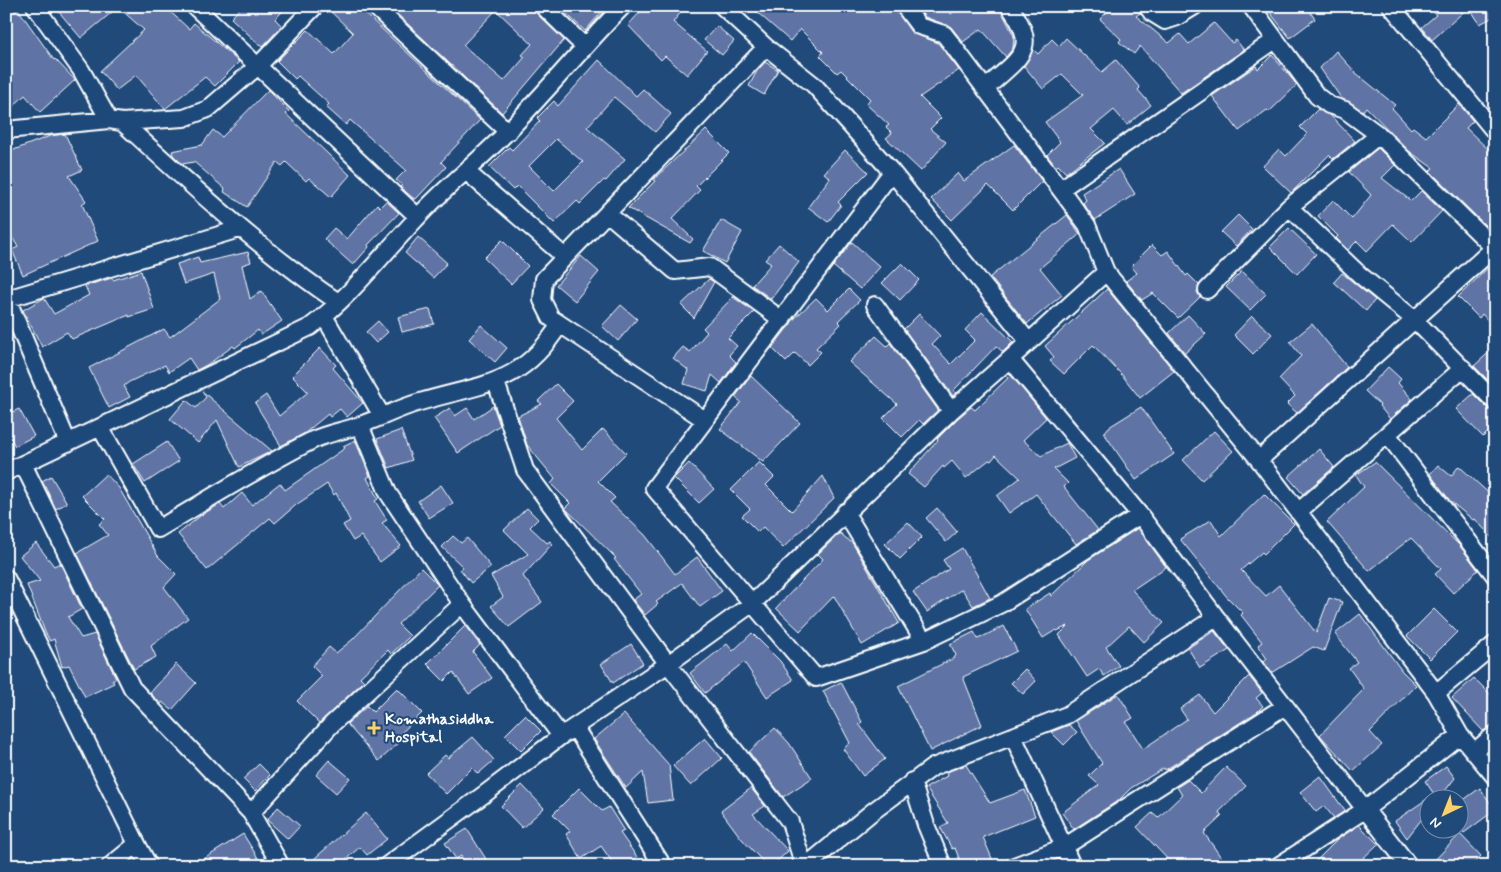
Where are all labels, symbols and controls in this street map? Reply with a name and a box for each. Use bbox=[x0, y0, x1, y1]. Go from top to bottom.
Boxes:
place label: Komathasiddha Hospital bbox=[385, 709, 494, 748]
marker: Komathasiddha Hospital bbox=[367, 721, 381, 735]
north arrow bbox=[1418, 790, 1468, 840]
text: N bbox=[1426, 813, 1445, 833]

